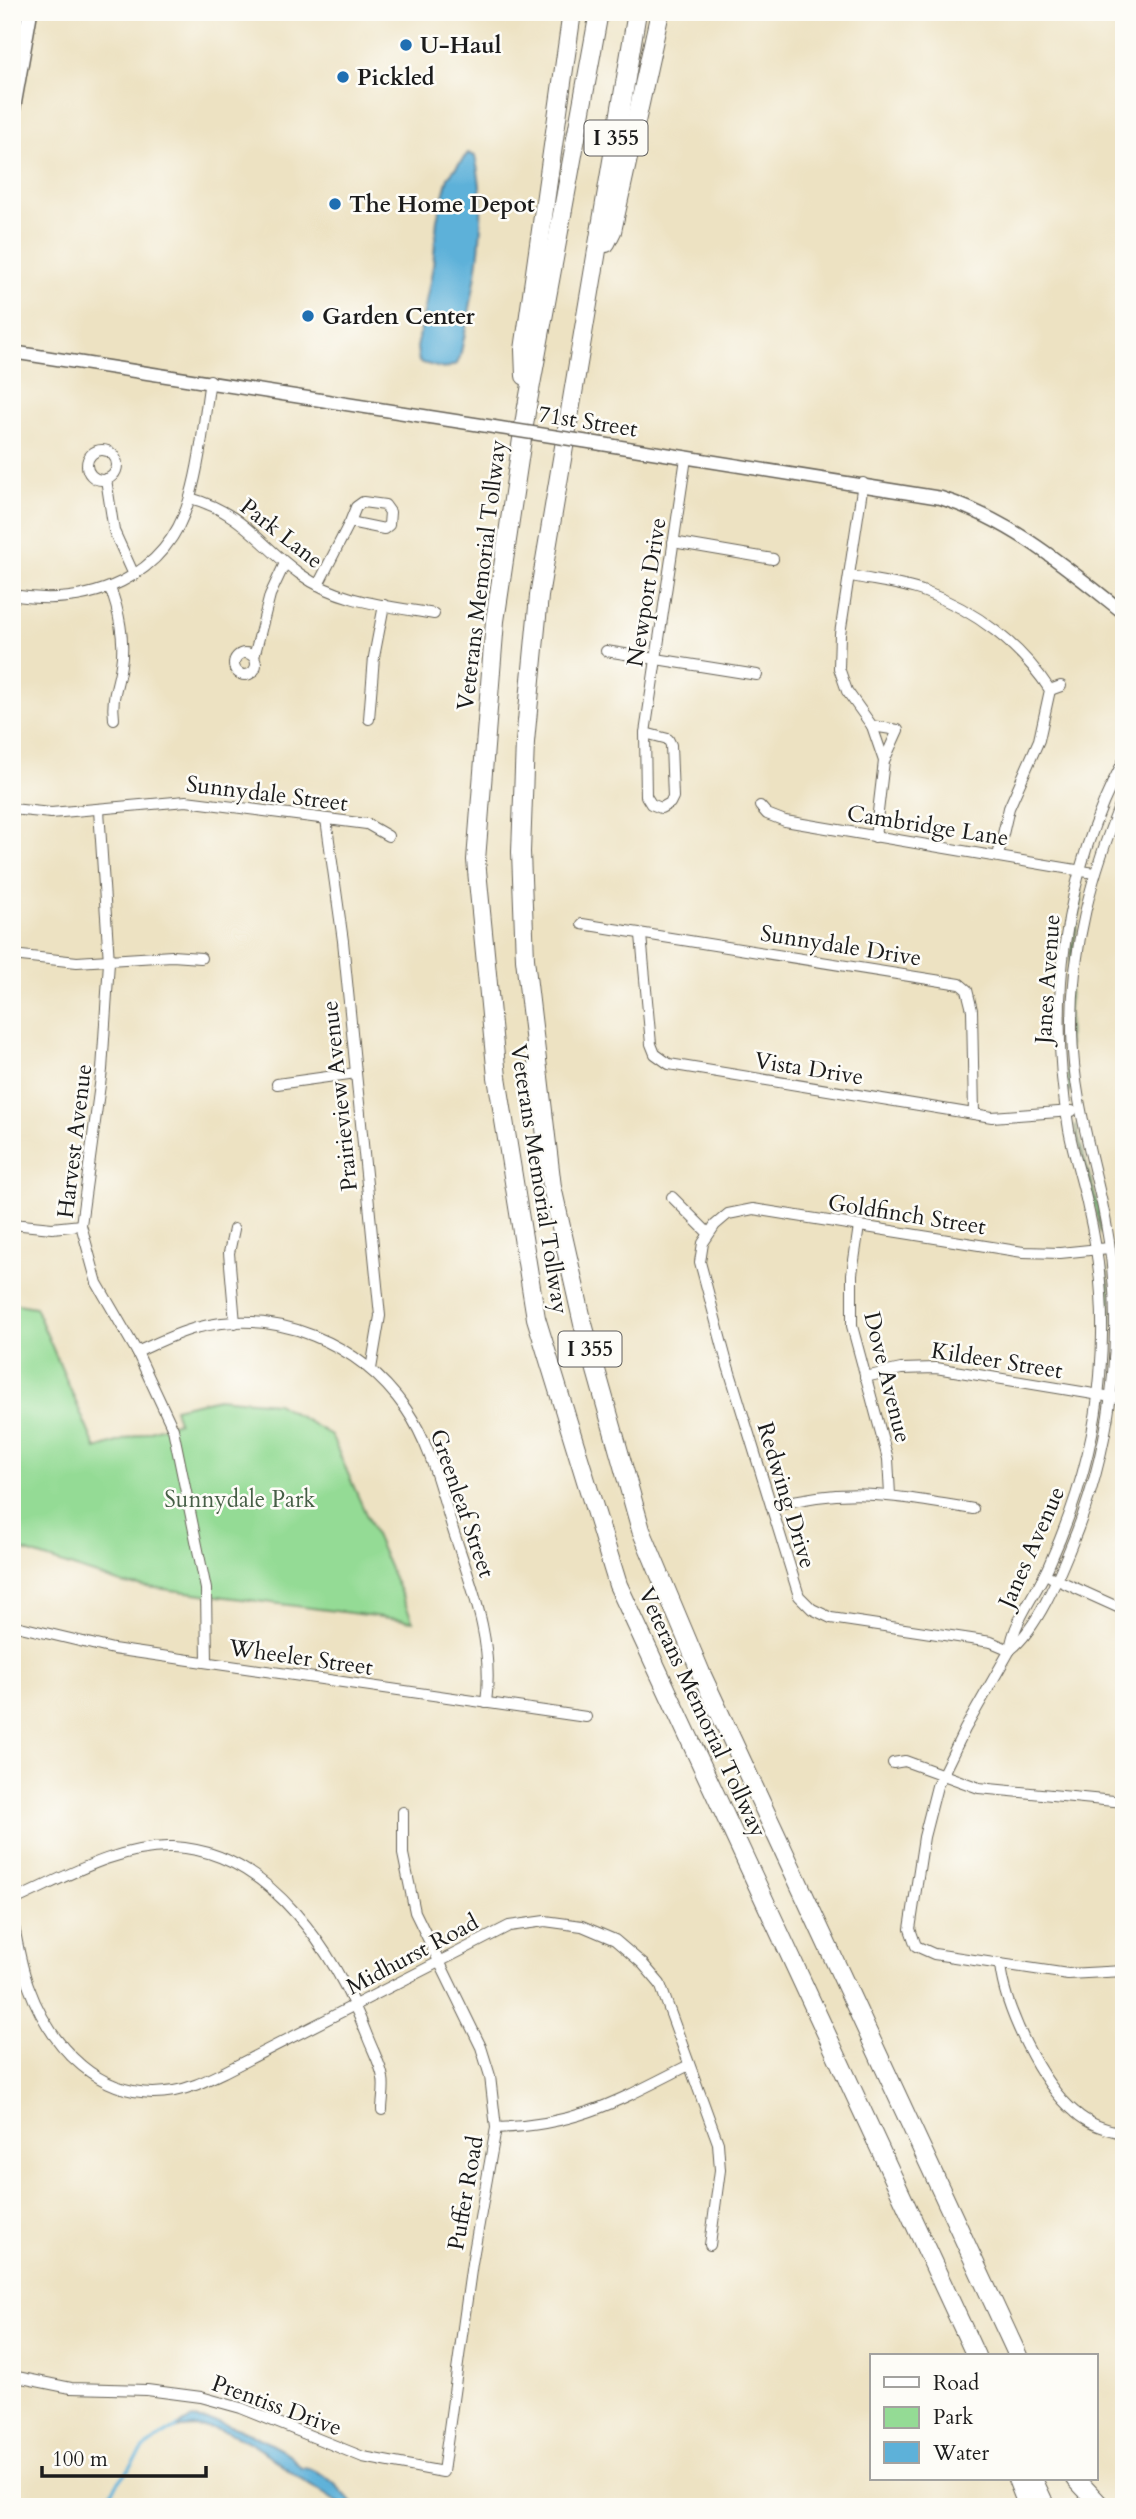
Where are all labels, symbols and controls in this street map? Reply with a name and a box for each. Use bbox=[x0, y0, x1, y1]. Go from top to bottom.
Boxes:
place label: U-Haul bbox=[420, 30, 502, 61]
marker: U-Haul bbox=[398, 37, 414, 53]
place label: Pickled bbox=[357, 62, 435, 93]
marker: Pickled bbox=[335, 69, 351, 85]
road number: I 355 bbox=[584, 120, 648, 156]
place label: The Home Depot bbox=[349, 189, 535, 220]
marker: The Home Depot bbox=[327, 196, 343, 212]
place label: Garden Center bbox=[322, 301, 475, 332]
marker: Garden Center bbox=[300, 308, 316, 324]
street label: 71st Street bbox=[536, 398, 640, 445]
street label: Veterans Memorial Tollway bbox=[449, 438, 513, 712]
street label: Park Lane bbox=[234, 491, 330, 576]
street label: Newport Drive bbox=[619, 515, 674, 669]
street label: Sunnydale Street bbox=[184, 768, 349, 819]
street label: Cambridge Lane bbox=[845, 797, 1011, 854]
street label: Janes Avenue bbox=[1027, 913, 1067, 1048]
street label: Sunnydale Drive bbox=[758, 917, 924, 974]
street label: Prairieview Avenue bbox=[314, 999, 365, 1193]
street label: Veterans Memorial Tollway bbox=[503, 1042, 576, 1316]
street label: Vista Drive bbox=[752, 1045, 866, 1092]
street label: Harvest Avenue bbox=[50, 1062, 99, 1220]
street label: Goldfinch Street bbox=[826, 1187, 988, 1242]
street label: Dove Avenue bbox=[856, 1308, 919, 1446]
road number: I 355 bbox=[558, 1332, 622, 1366]
street label: Kildeer Street bbox=[929, 1335, 1065, 1386]
street label: Redwing Drive bbox=[750, 1418, 823, 1572]
street label: Greenleaf Street bbox=[423, 1425, 502, 1582]
street label: Janes Avenue bbox=[990, 1482, 1072, 1615]
park label: Sunnydale Park bbox=[164, 1484, 316, 1515]
street label: Veterans Memorial Tollway bbox=[631, 1582, 774, 1842]
street label: Wheeler Street bbox=[226, 1632, 375, 1683]
street label: Midhurst Road bbox=[341, 1906, 484, 2002]
street label: Puffer Road bbox=[440, 2133, 491, 2253]
legend bbox=[870, 2354, 1098, 2480]
street label: Prentiss Drive bbox=[207, 2368, 346, 2443]
text: Road bbox=[933, 2369, 979, 2398]
text: Park bbox=[933, 2403, 974, 2432]
scale bar bbox=[42, 2435, 206, 2479]
text: Water bbox=[932, 2439, 989, 2468]
text: 100 m bbox=[52, 2445, 108, 2474]

